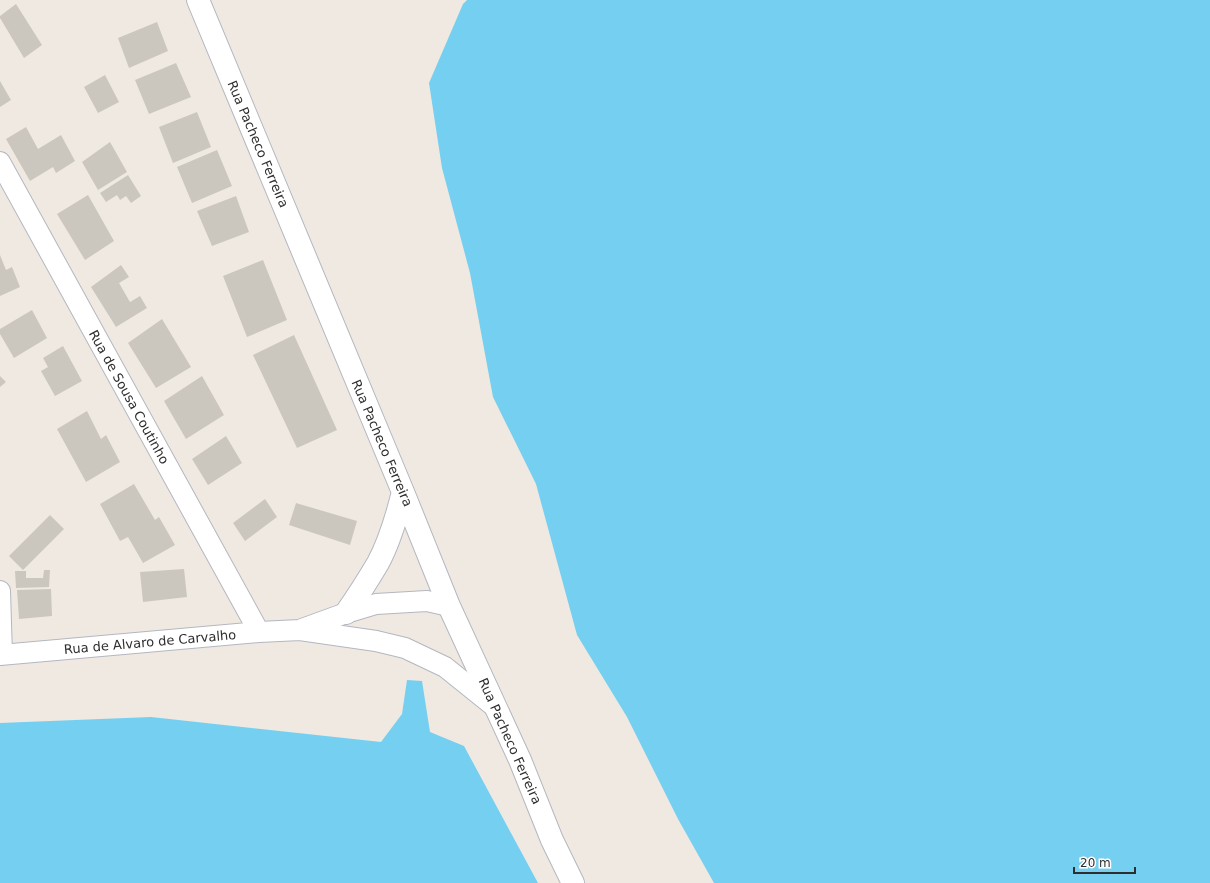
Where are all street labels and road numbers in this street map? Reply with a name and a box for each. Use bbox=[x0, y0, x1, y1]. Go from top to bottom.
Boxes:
street label: Rua Pacheco Ferreira bbox=[224, 78, 292, 210]
street label: Rua de Sousa Coutinho bbox=[86, 327, 172, 467]
street label: Rua Pacheco Ferreira bbox=[348, 377, 416, 509]
street label: Rua de Alvaro de Carvalho bbox=[63, 627, 237, 657]
street label: Rua Pacheco Ferreira bbox=[475, 676, 545, 806]

